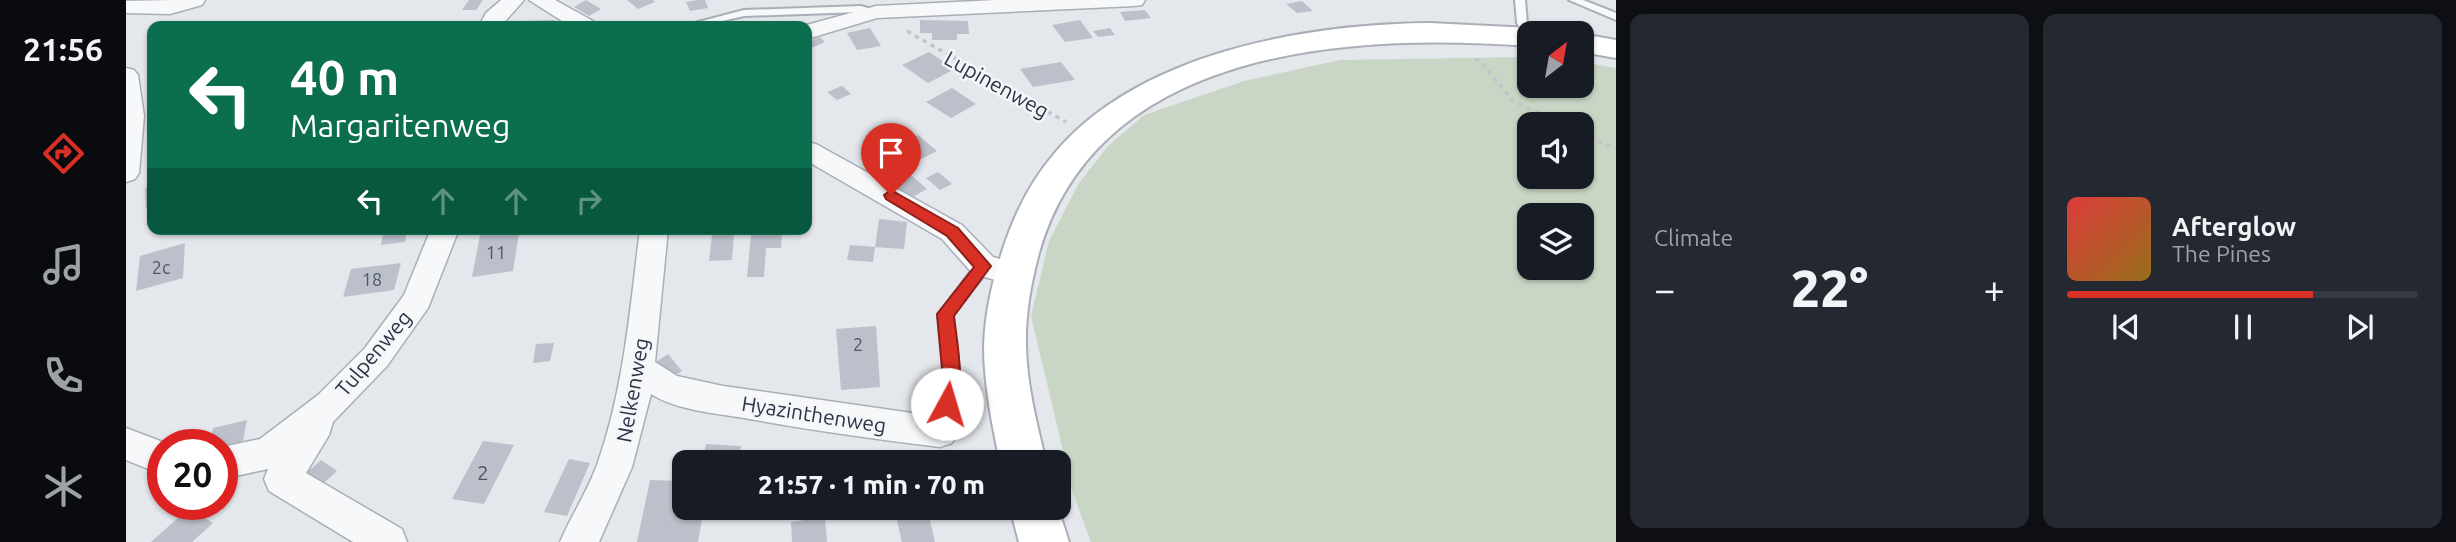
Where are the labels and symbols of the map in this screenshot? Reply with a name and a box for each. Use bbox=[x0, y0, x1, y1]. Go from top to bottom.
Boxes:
north arrow bbox=[1517, 21, 1594, 98]
street label: Lupinenweg bbox=[941, 45, 1053, 123]
pin bbox=[861, 123, 921, 195]
house number: 11 bbox=[486, 242, 506, 262]
house number: 2c bbox=[152, 257, 170, 277]
house number: 18 bbox=[362, 269, 382, 289]
street label: Tulpenweg bbox=[330, 305, 416, 401]
house number: 2 bbox=[853, 334, 863, 354]
street label: Nelkenweg bbox=[611, 336, 653, 444]
position arrow bbox=[910, 367, 984, 441]
street label: Hyazinthenweg bbox=[740, 391, 888, 437]
speed limit sign: 20 bbox=[147, 429, 238, 520]
house number: 2 bbox=[477, 460, 489, 484]

